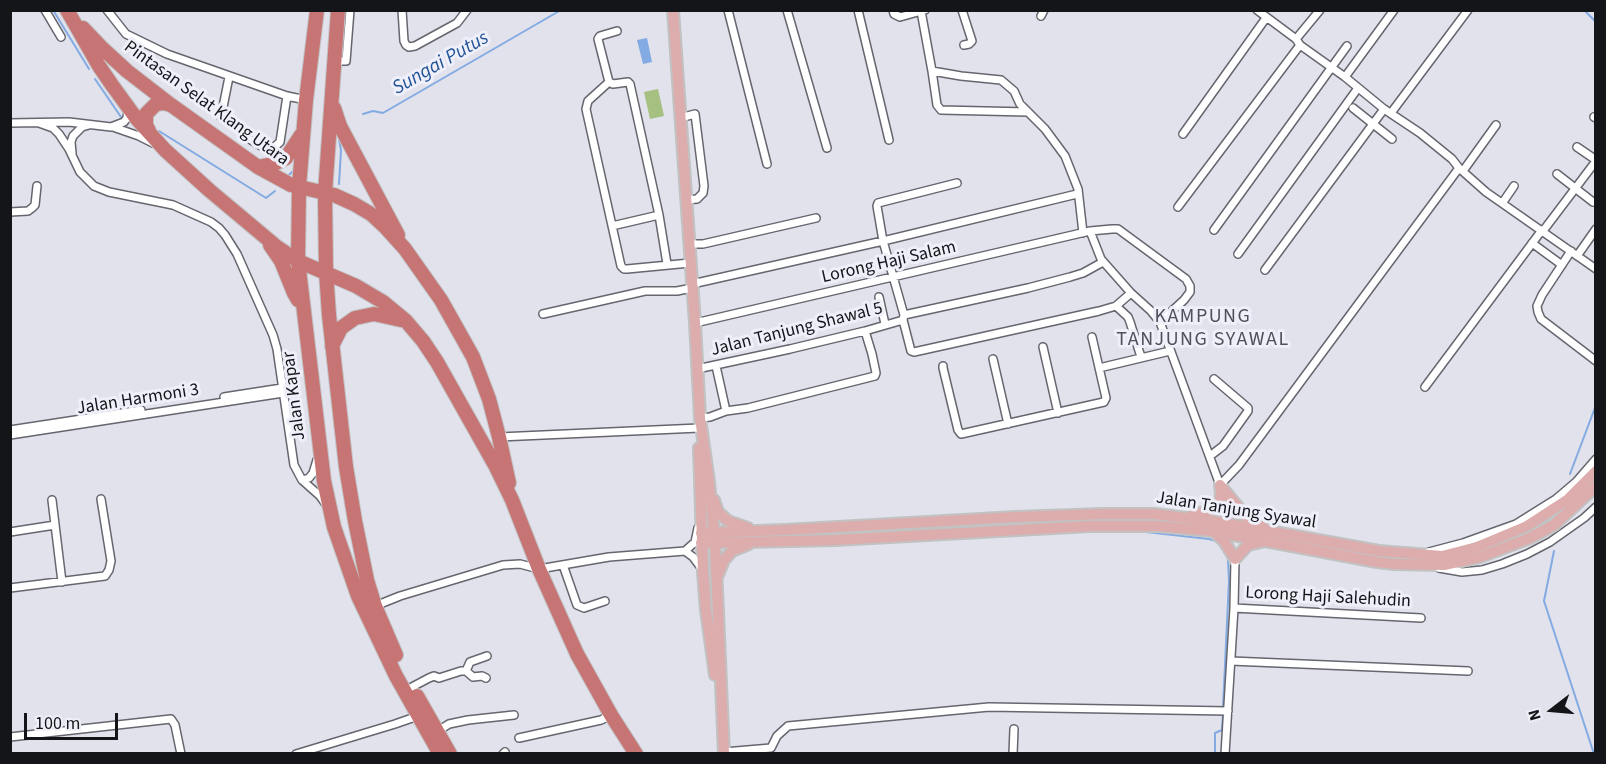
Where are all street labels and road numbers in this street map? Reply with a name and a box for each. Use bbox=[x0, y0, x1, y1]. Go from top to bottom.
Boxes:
street label: Pintasan Selat Klang Utara bbox=[119, 37, 293, 171]
street label: Lorong Haji Salam bbox=[820, 237, 958, 289]
street label: Jalan Tanjung Shawal 5 bbox=[709, 298, 885, 362]
street label: Jalan Kapar bbox=[279, 350, 311, 442]
street label: Jalan Harmoni 3 bbox=[75, 380, 201, 420]
street label: Jalan Tanjung Syawal bbox=[1154, 488, 1318, 534]
street label: Lorong Haji Salehudin bbox=[1245, 583, 1411, 613]

